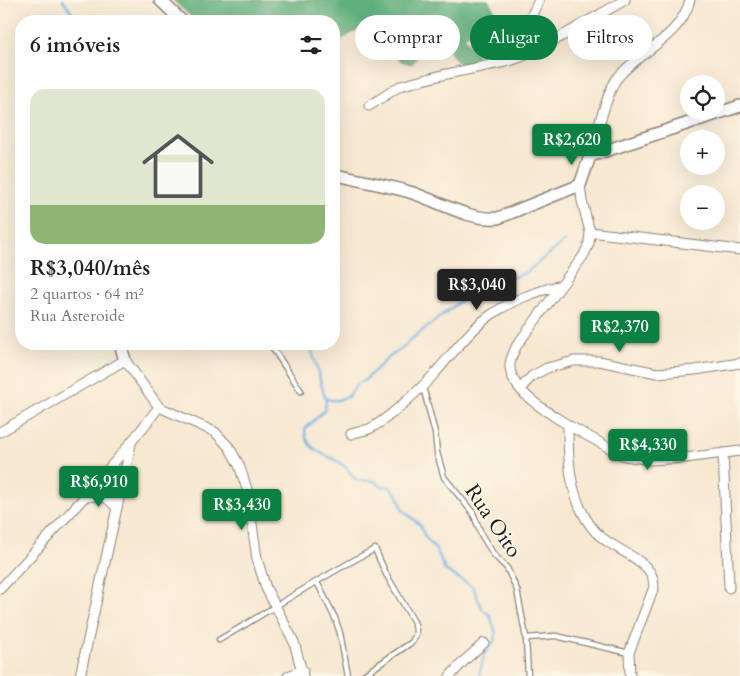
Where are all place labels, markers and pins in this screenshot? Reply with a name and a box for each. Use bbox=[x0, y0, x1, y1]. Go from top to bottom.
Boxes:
pin: R$2,620 bbox=[526, 124, 618, 166]
pin: R$3,040 bbox=[431, 268, 523, 311]
pin: R$2,370 bbox=[574, 310, 666, 353]
pin: R$4,330 bbox=[602, 428, 694, 471]
pin: R$6,910 bbox=[53, 466, 145, 508]
pin: R$3,430 bbox=[196, 488, 288, 531]

